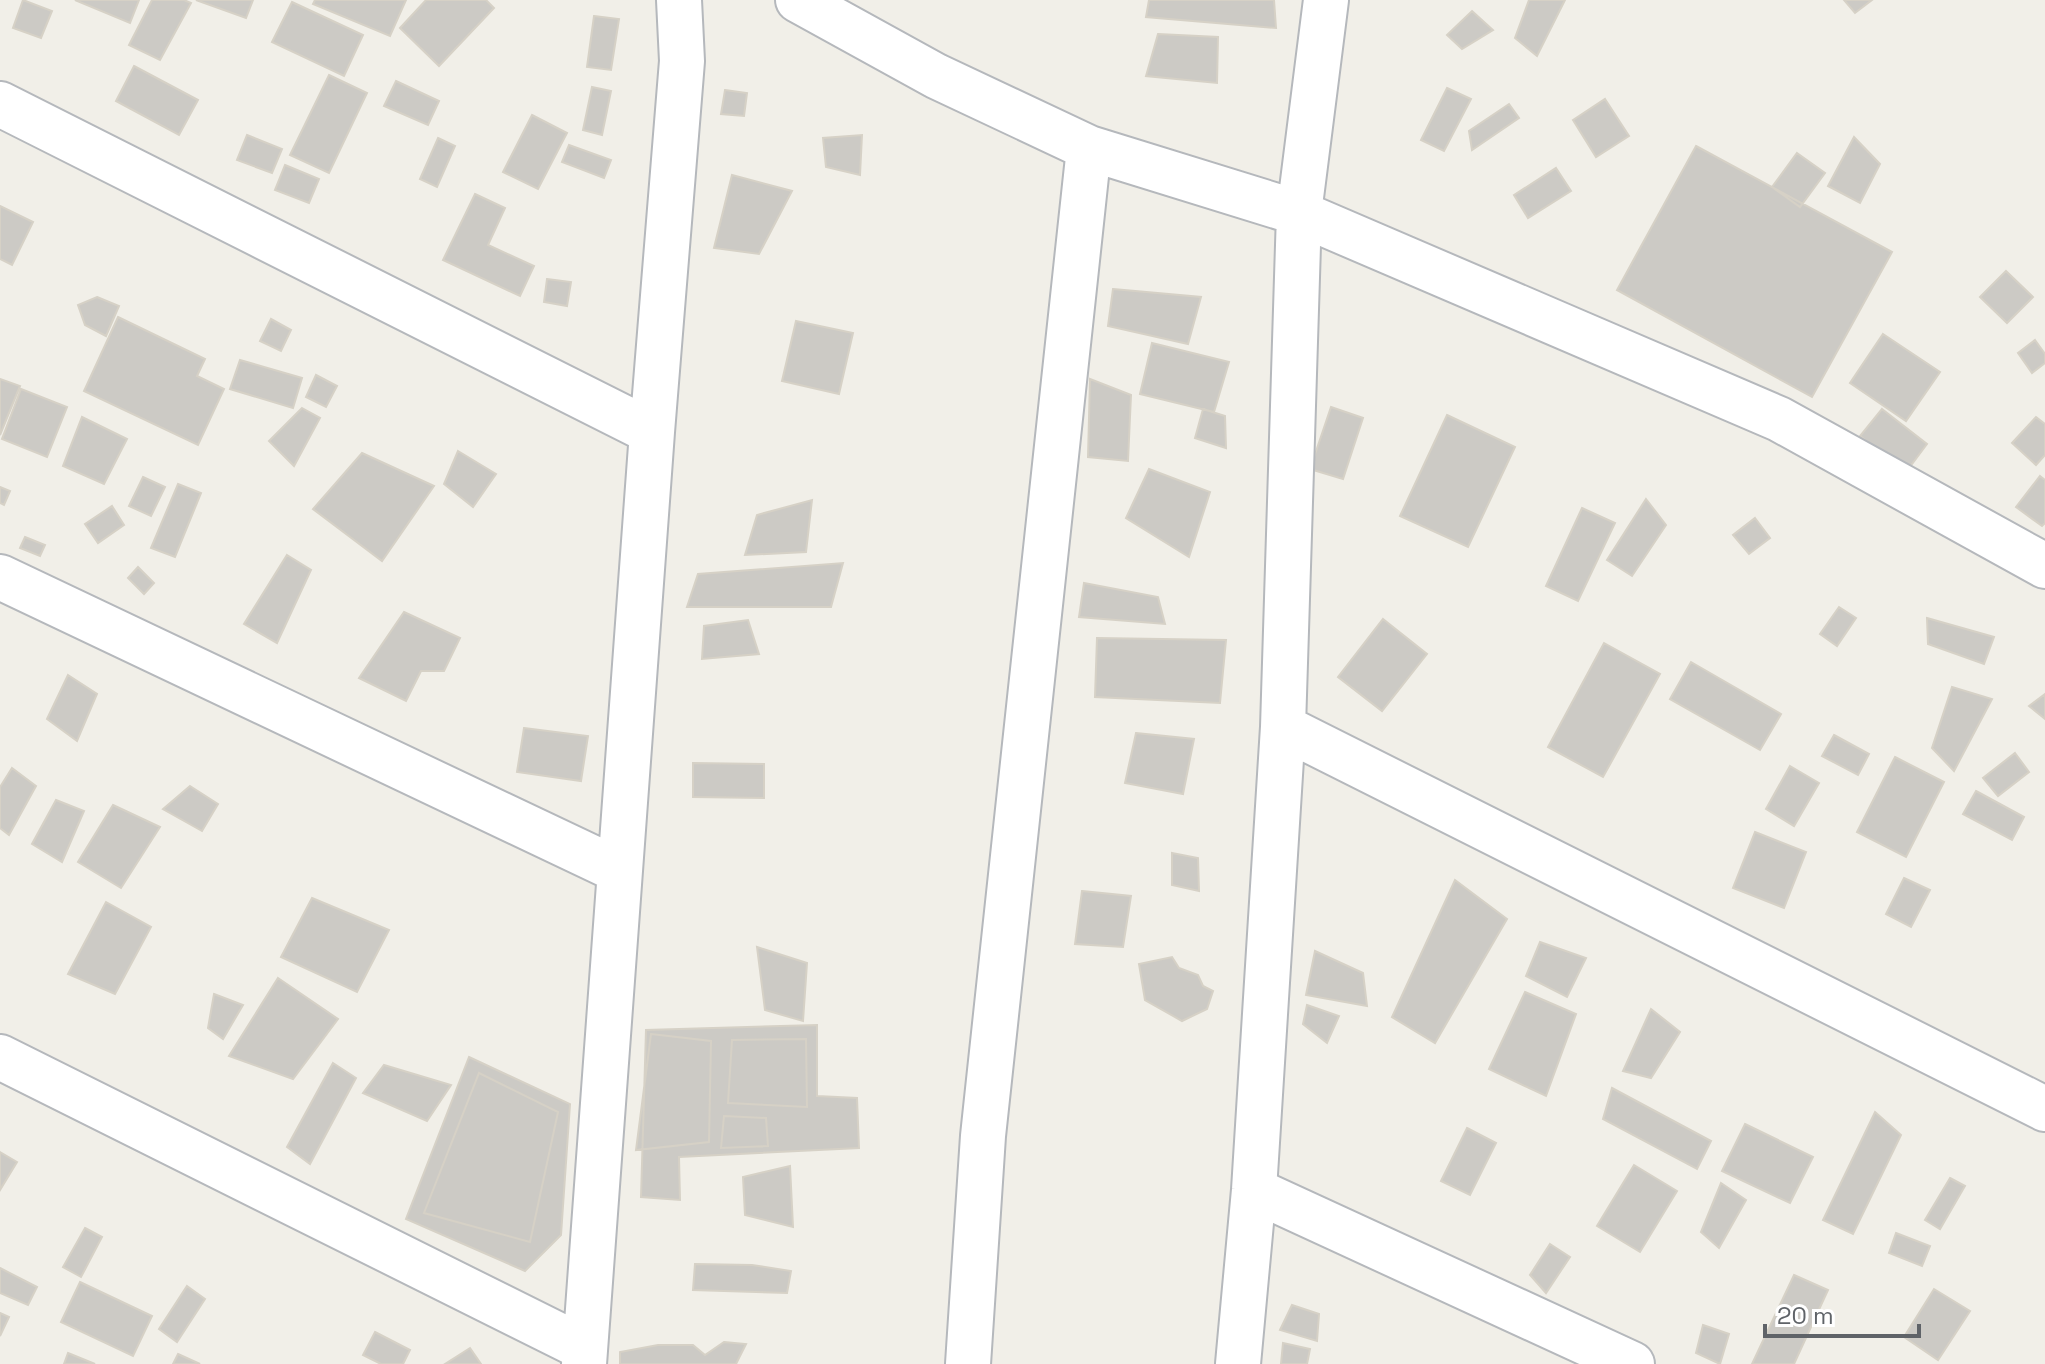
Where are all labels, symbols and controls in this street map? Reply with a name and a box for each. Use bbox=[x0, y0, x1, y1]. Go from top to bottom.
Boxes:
scale bar bbox=[1765, 1288, 1919, 1338]
text: 20 m bbox=[1777, 1300, 1834, 1331]

